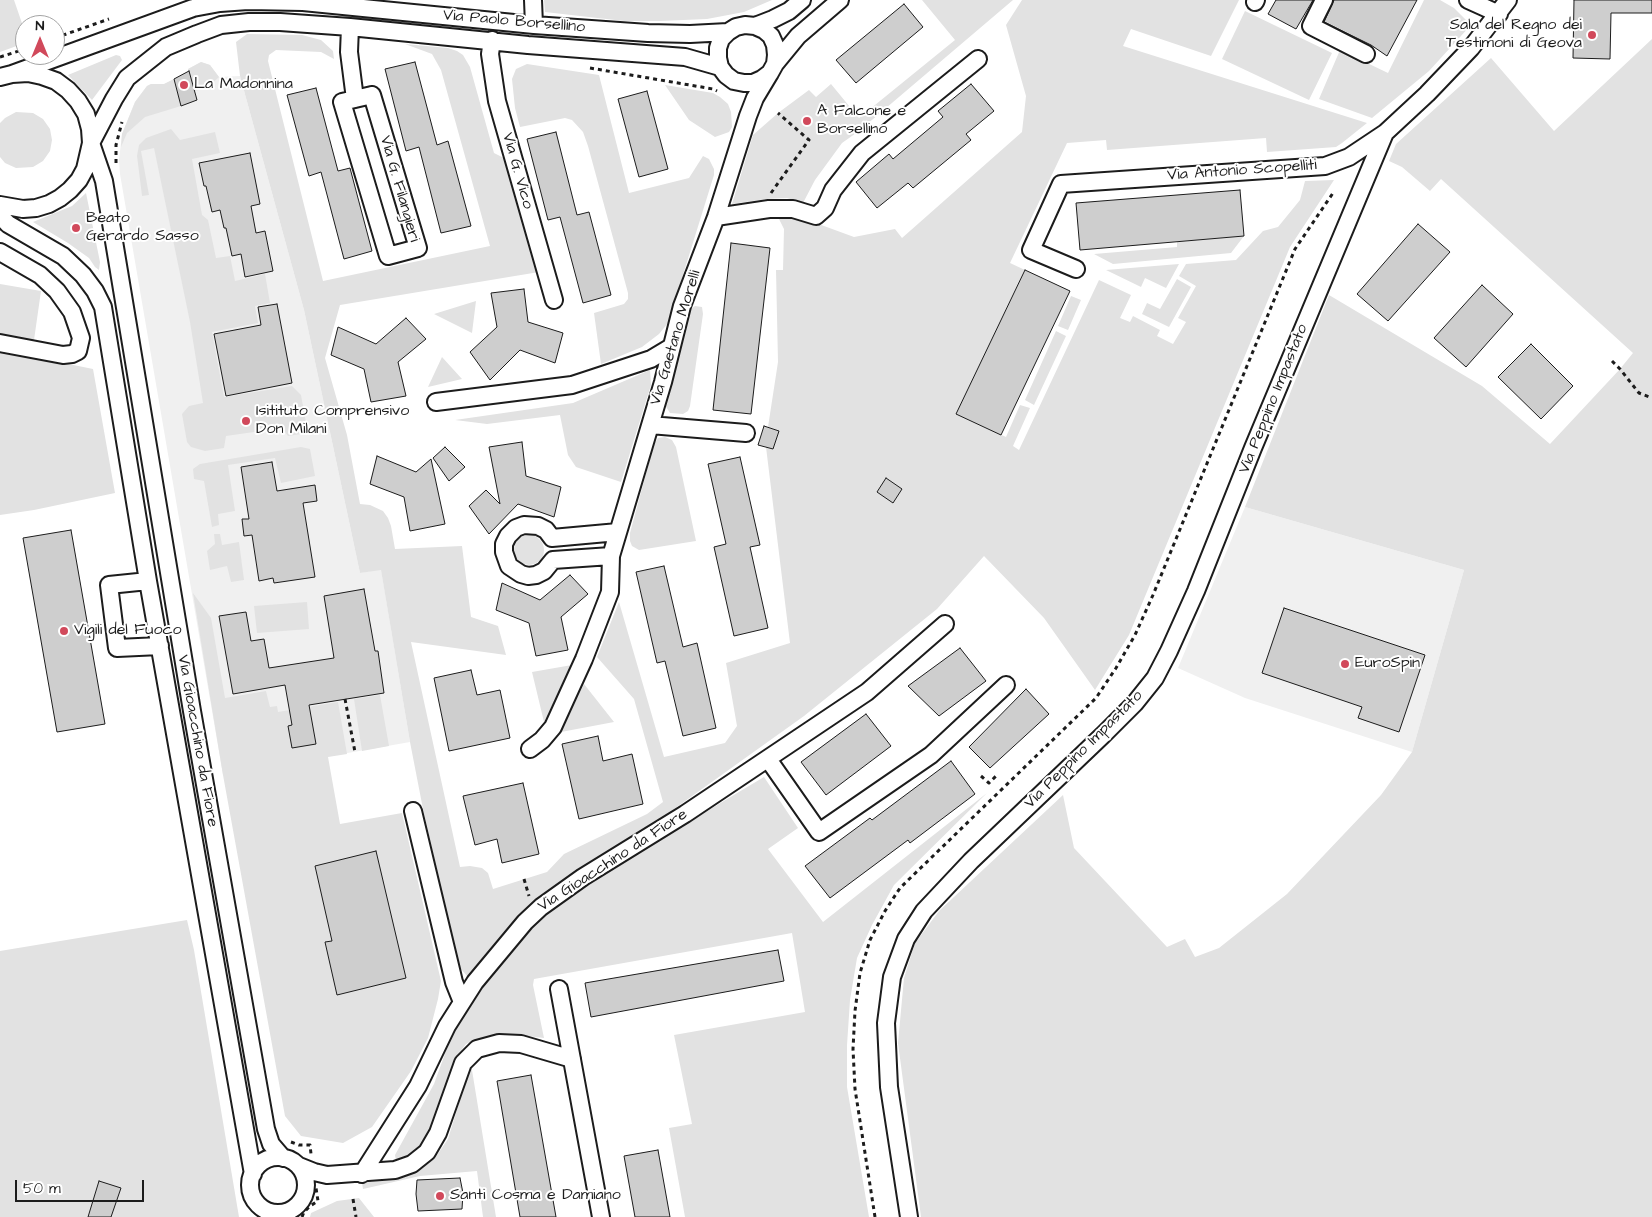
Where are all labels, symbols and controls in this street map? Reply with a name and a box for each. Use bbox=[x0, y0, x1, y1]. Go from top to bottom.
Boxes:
street label: Via Paolo Borsellino bbox=[442, 6, 586, 38]
north arrow bbox=[15, 15, 65, 65]
text: N bbox=[36, 16, 44, 36]
place label: Sala del Regno dei Testimoni di Geova bbox=[1446, 16, 1582, 54]
marker: Sala del Regno dei Testimoni di Geova bbox=[1586, 29, 1598, 41]
place label: La Madonnina bbox=[194, 75, 293, 95]
marker: La Madonnina bbox=[178, 79, 190, 91]
place label: A Falcone e Borsellino bbox=[817, 102, 906, 140]
marker: A Falcone e Borsellino bbox=[801, 115, 813, 127]
street label: Via G. Vico bbox=[497, 131, 537, 211]
street label: Via G. Filangieri bbox=[375, 134, 423, 244]
street label: Via Antonio Scopelliti bbox=[1167, 156, 1317, 186]
place label: Beato Gerardo Sasso bbox=[86, 209, 199, 247]
marker: Beato Gerardo Sasso bbox=[70, 222, 82, 234]
street label: Via Gaetano Morelli bbox=[646, 268, 706, 408]
street label: Via Peppino Impastato bbox=[1235, 321, 1313, 477]
place label: Isitituto Comprensivo Don Milani bbox=[256, 402, 409, 440]
marker: Isitituto Comprensivo Don Milani bbox=[240, 415, 252, 427]
place label: Vigili del Fuoco bbox=[74, 621, 182, 641]
marker: Vigili del Fuoco bbox=[58, 625, 70, 637]
street label: Via Gioacchino da Fiore bbox=[172, 653, 222, 829]
place label: EuroSpin bbox=[1355, 654, 1420, 674]
marker: EuroSpin bbox=[1339, 658, 1351, 670]
street label: Via Peppino Impastato bbox=[1021, 687, 1147, 813]
street label: Via Gioacchino da Fiore bbox=[535, 805, 691, 917]
scale bar bbox=[18, 1170, 146, 1202]
text: 50 m bbox=[23, 1178, 61, 1199]
place label: Santi Cosma e Damiano bbox=[450, 1186, 621, 1206]
marker: Santi Cosma e Damiano bbox=[434, 1190, 446, 1202]

